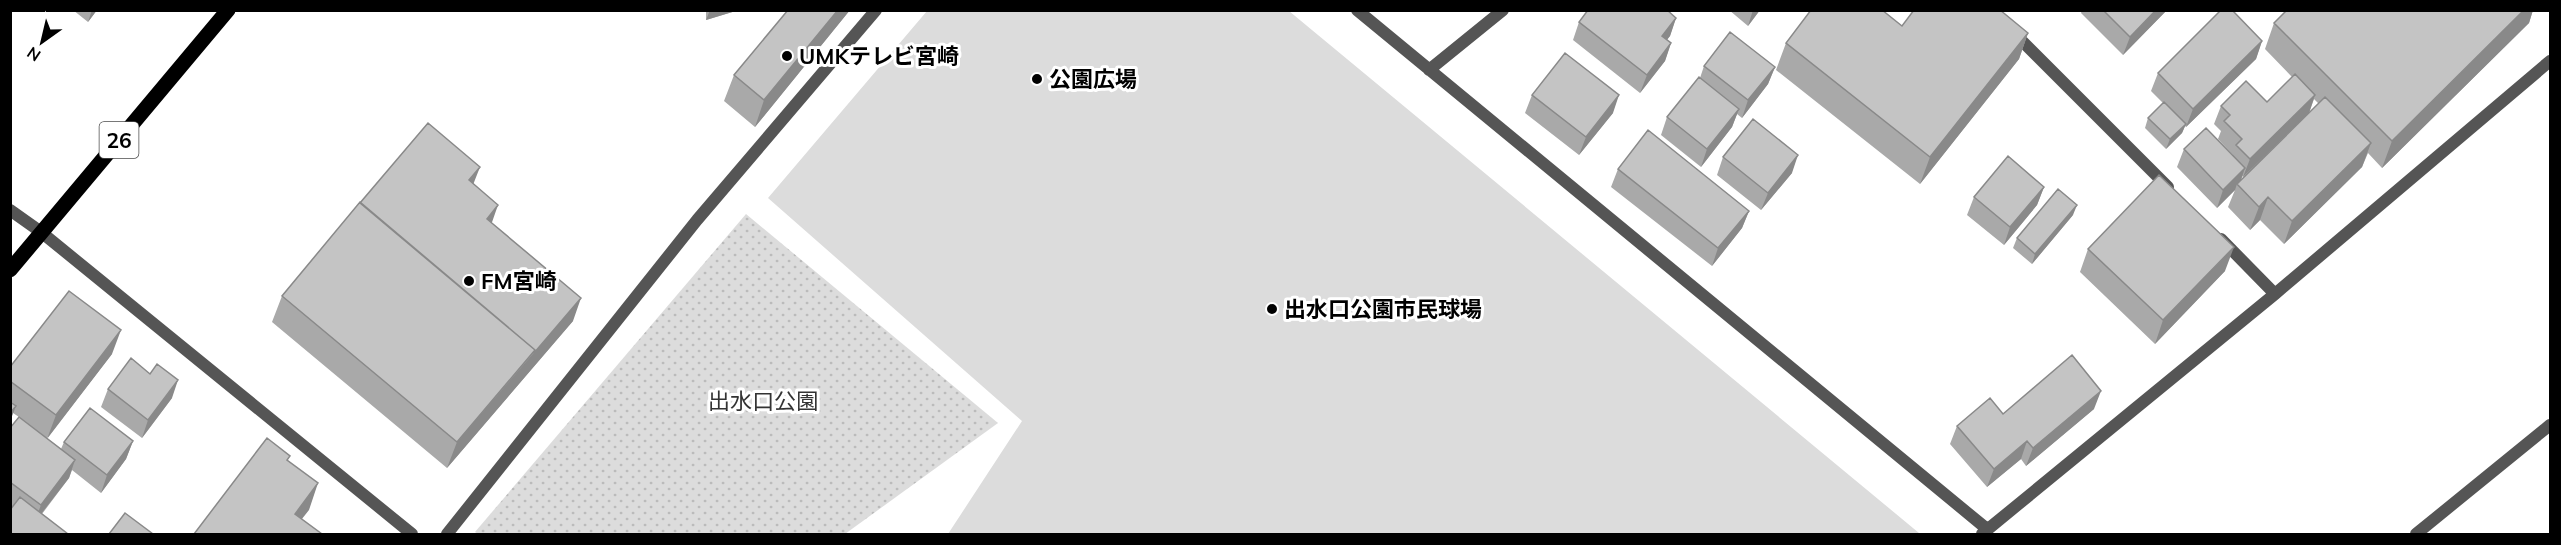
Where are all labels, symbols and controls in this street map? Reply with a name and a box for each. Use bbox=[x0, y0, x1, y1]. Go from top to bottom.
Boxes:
north arrow bbox=[12, 12, 72, 72]
place label: UMKテレビ宮崎 bbox=[799, 42, 959, 70]
text: N bbox=[23, 43, 44, 66]
marker: UMKテレビ宮崎 bbox=[780, 49, 794, 63]
place label: 公園広場 bbox=[1049, 65, 1137, 93]
marker: 公園広場 bbox=[1030, 72, 1044, 86]
road number: 26 bbox=[100, 122, 138, 158]
place label: FM宮崎 bbox=[481, 267, 557, 295]
marker: FM宮崎 bbox=[462, 274, 476, 288]
place label: 出水口公園市民球場 bbox=[1284, 295, 1482, 323]
marker: 出水口公園市民球場 bbox=[1265, 302, 1279, 316]
park label: 出水口公園 bbox=[708, 387, 818, 415]

